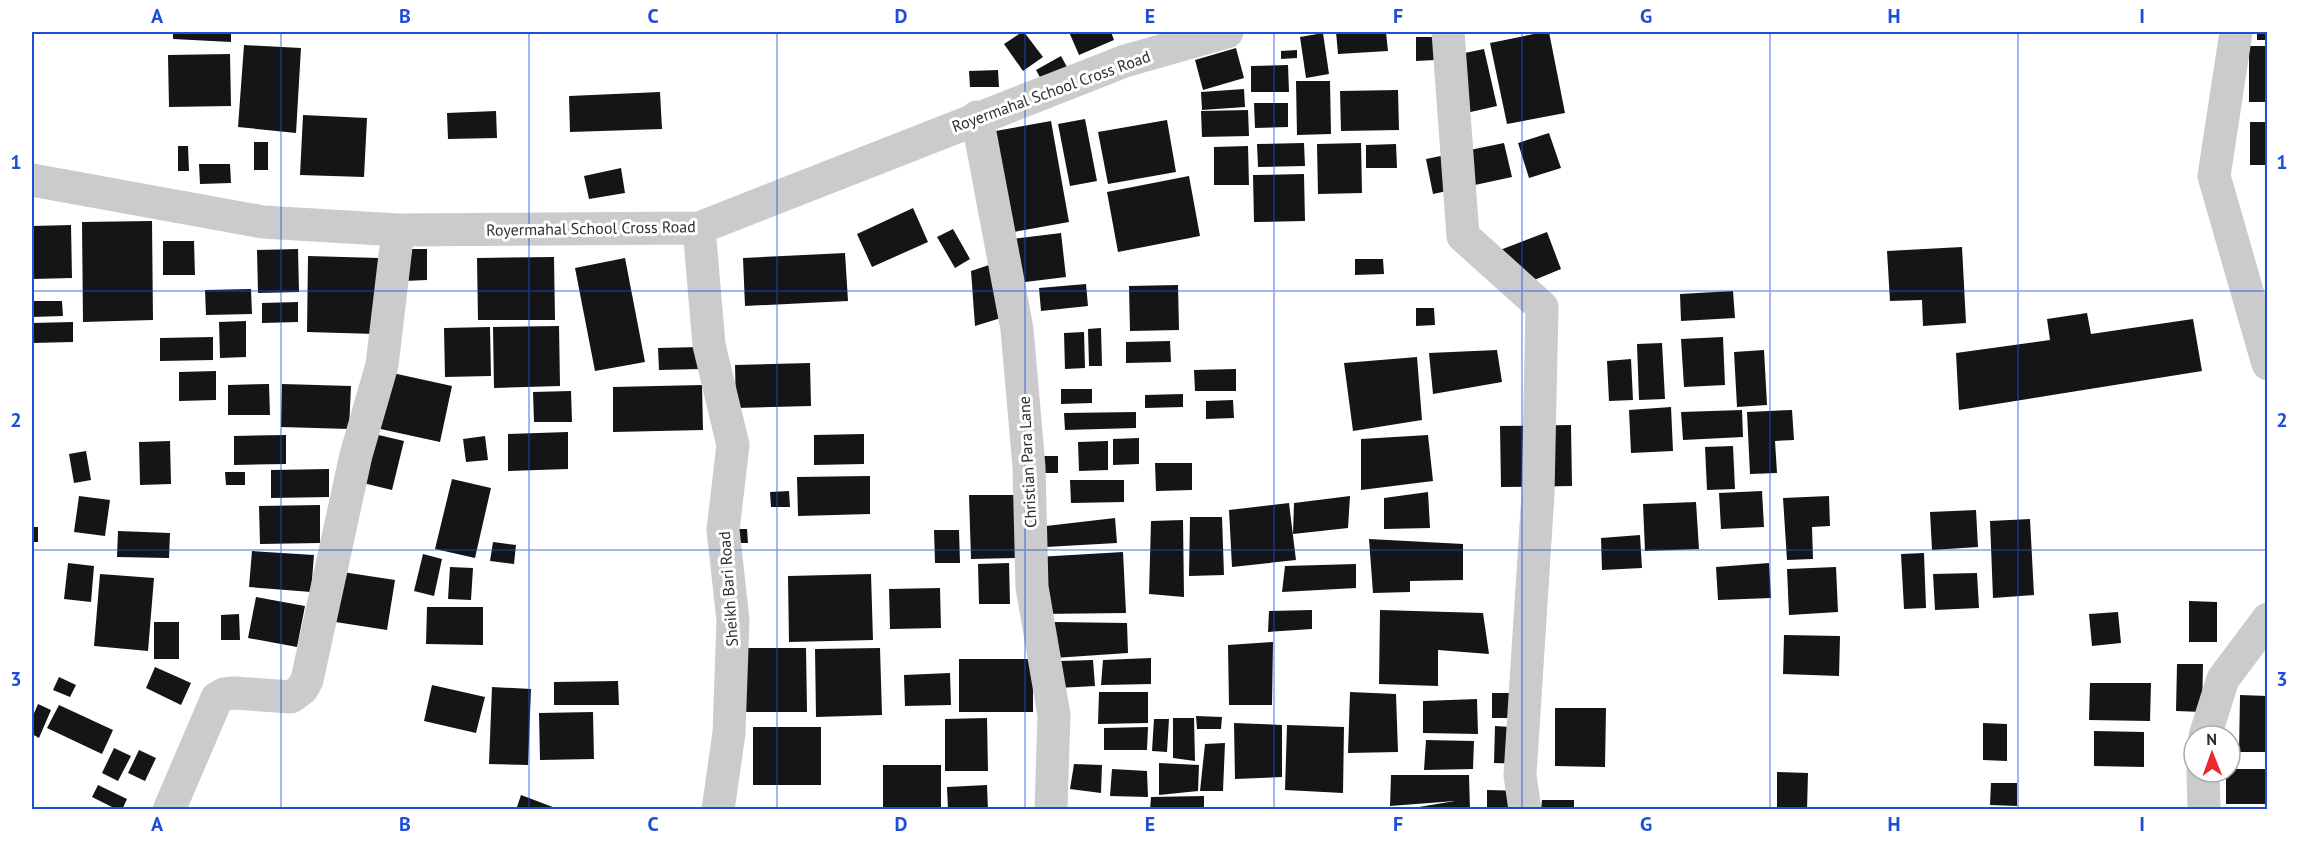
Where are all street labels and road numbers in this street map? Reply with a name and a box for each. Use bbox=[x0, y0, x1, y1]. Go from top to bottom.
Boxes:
street label: Royermahal School Cross Road bbox=[949, 46, 1153, 136]
street label: Royermahal School Cross Road bbox=[486, 216, 696, 240]
street label: Christian Para Lane bbox=[1014, 396, 1040, 528]
street label: Sheikh Bari Road bbox=[714, 531, 742, 647]

